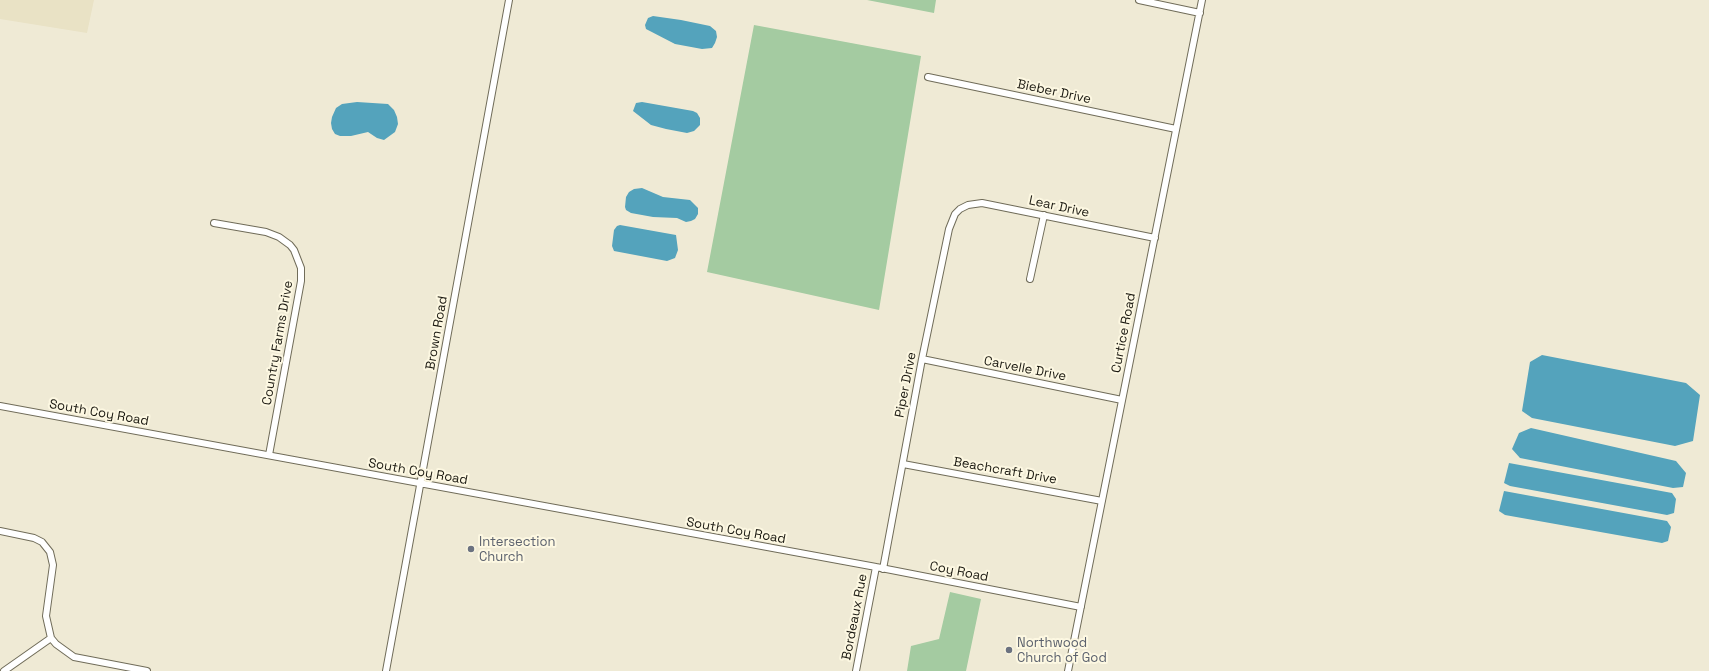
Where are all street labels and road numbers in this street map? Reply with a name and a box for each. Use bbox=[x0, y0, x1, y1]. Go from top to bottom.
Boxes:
street label: Bieber Drive bbox=[1016, 77, 1092, 107]
street label: Lear Drive bbox=[1027, 193, 1091, 221]
street label: Country Farms Drive bbox=[259, 280, 297, 406]
street label: Curtice Road bbox=[1109, 292, 1139, 374]
street label: Brown Road bbox=[423, 295, 451, 371]
street label: Piper Drive bbox=[892, 351, 920, 419]
street label: Carvelle Drive bbox=[982, 353, 1068, 385]
street label: South Coy Road bbox=[48, 397, 150, 429]
street label: Beachcraft Drive bbox=[952, 454, 1058, 488]
street label: South Coy Road bbox=[367, 456, 469, 488]
street label: South Coy Road bbox=[685, 515, 787, 547]
street label: Coy Road bbox=[928, 559, 990, 585]
street label: Bordeaux Rue bbox=[839, 573, 871, 661]

